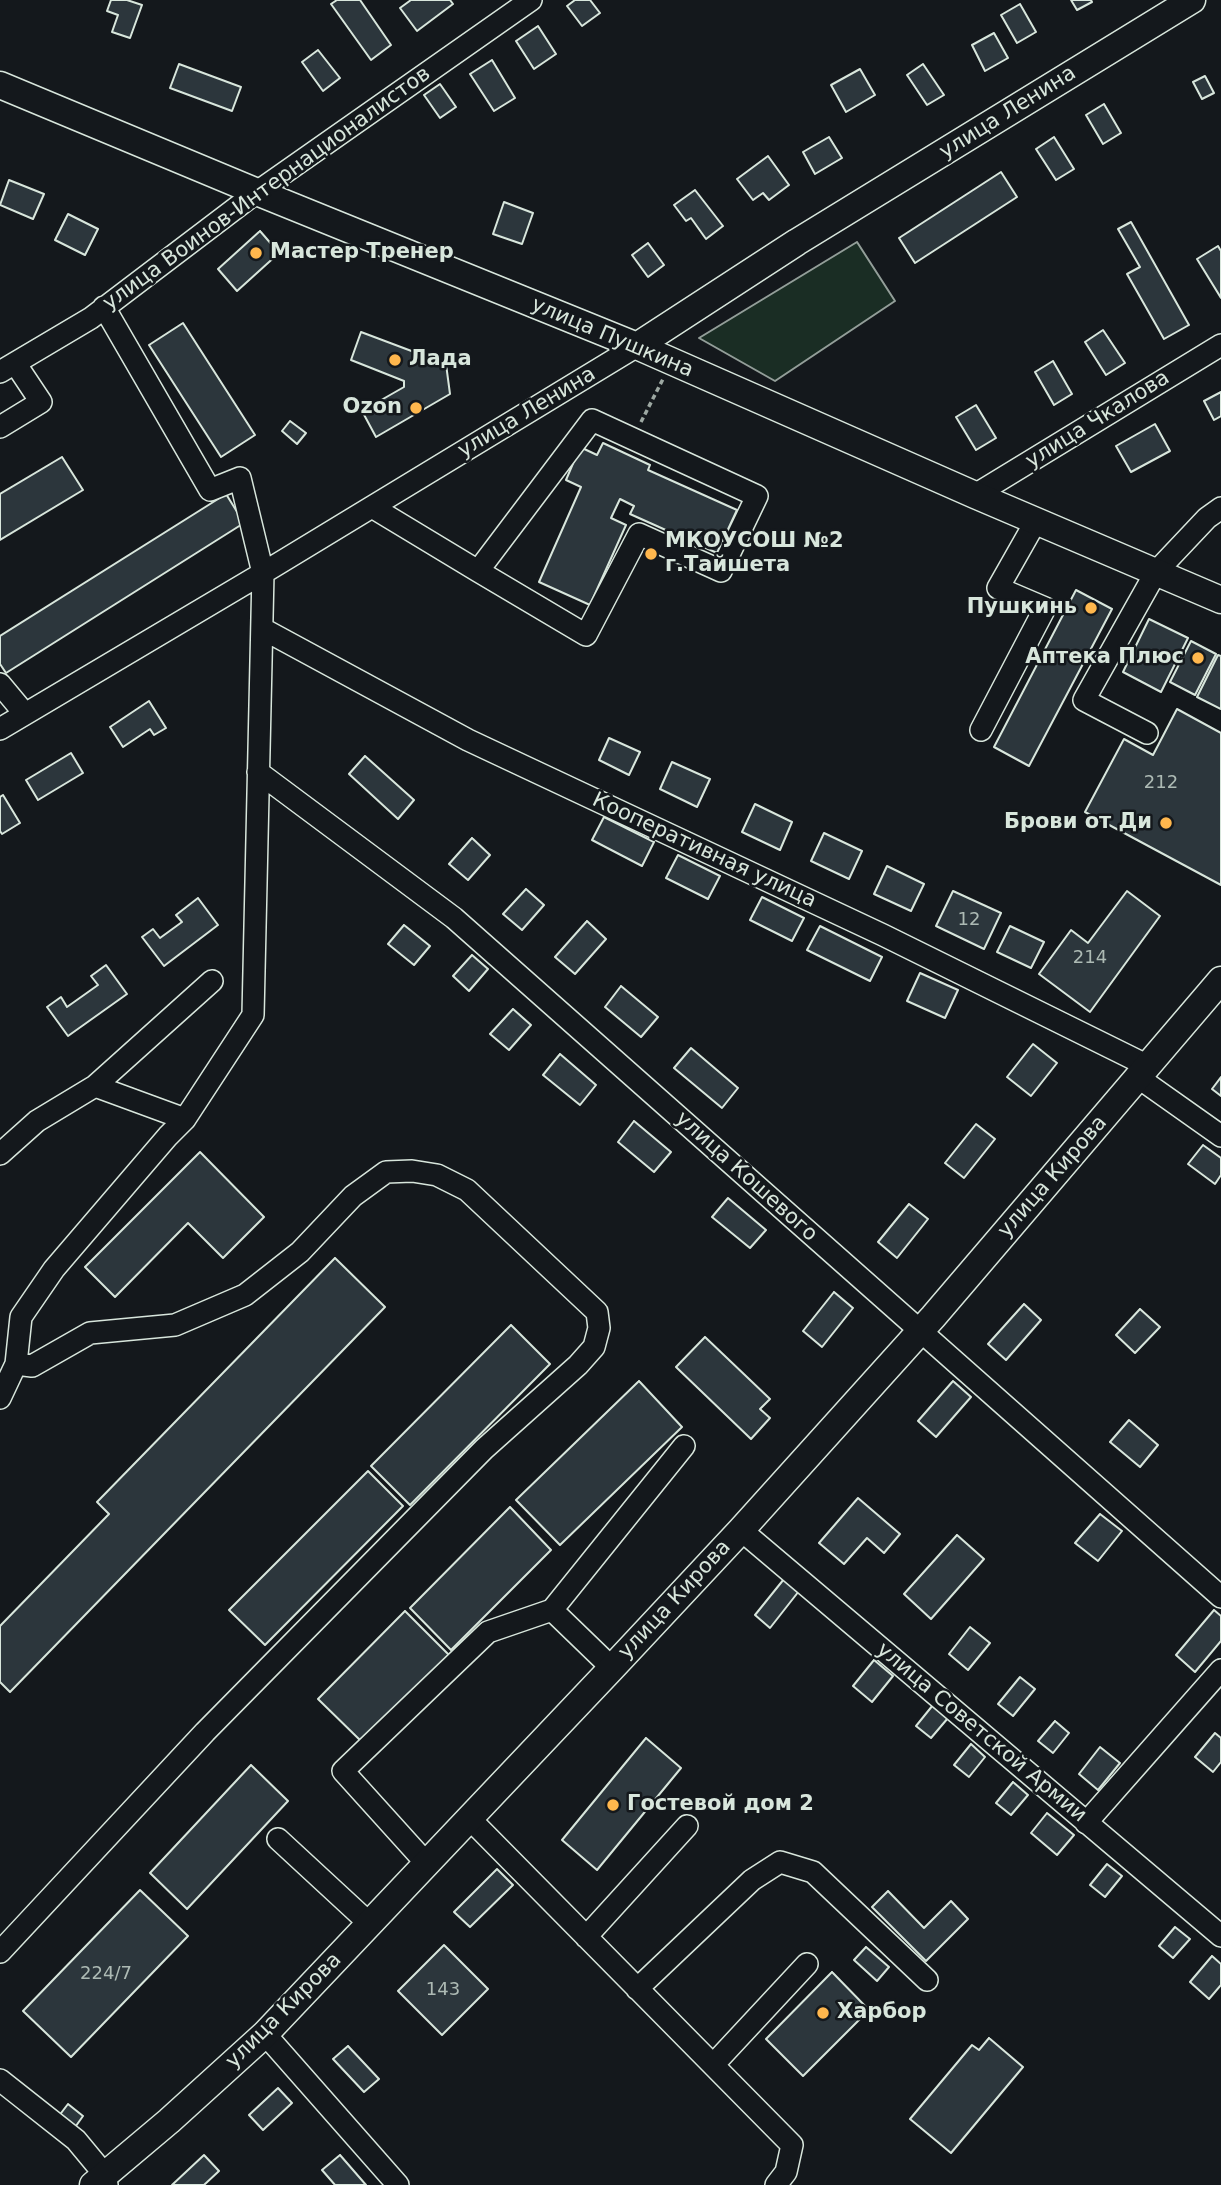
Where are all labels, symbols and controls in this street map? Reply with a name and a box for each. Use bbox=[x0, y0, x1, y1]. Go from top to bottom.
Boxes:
street label: улица Ленина bbox=[935, 61, 1081, 165]
street label: улица Воинов-Интернационалистов bbox=[98, 62, 436, 316]
place label: Мастер Тренер bbox=[270, 240, 454, 266]
marker: Мастер Тренер bbox=[248, 245, 264, 261]
street label: улица Пушкина bbox=[527, 292, 697, 384]
place label: Лада bbox=[409, 347, 472, 373]
marker: Лада bbox=[387, 352, 403, 368]
street label: улица Ленина bbox=[454, 362, 600, 464]
street label: улица Чкалова bbox=[1021, 366, 1175, 474]
place label: Ozon bbox=[343, 395, 402, 421]
marker: Ozon bbox=[408, 400, 424, 416]
place label: МКОУСОШ №2 г.Тайшета bbox=[665, 529, 844, 579]
marker: МКОУСОШ №2 г.Тайшета bbox=[643, 546, 659, 562]
place label: Пушкинь bbox=[967, 595, 1077, 621]
marker: Пушкинь bbox=[1083, 600, 1099, 616]
place label: Аптека Плюс bbox=[1025, 645, 1184, 671]
marker: Аптека Плюс bbox=[1190, 650, 1206, 666]
house number: 212 bbox=[1144, 772, 1178, 794]
street label: Кооперативная улица bbox=[588, 788, 820, 914]
place label: Брови от Ди bbox=[1004, 810, 1152, 836]
marker: Брови от Ди bbox=[1158, 815, 1174, 831]
house number: 12 bbox=[958, 909, 980, 931]
house number: 214 bbox=[1073, 947, 1107, 969]
street label: улица Кошевого bbox=[670, 1107, 822, 1247]
street label: улица Кирова bbox=[993, 1111, 1113, 1243]
street label: улица Кирова bbox=[614, 1535, 736, 1665]
street label: улица Советской Армии bbox=[871, 1638, 1091, 1828]
place label: Гостевой дом 2 bbox=[627, 1792, 814, 1818]
marker: Гостевой дом 2 bbox=[605, 1797, 621, 1813]
street label: улица Кирова bbox=[221, 1948, 347, 2074]
house number: 224/7 bbox=[80, 1963, 132, 1985]
house number: 143 bbox=[426, 1979, 460, 2001]
place label: Харбор bbox=[837, 2000, 927, 2026]
marker: Харбор bbox=[815, 2005, 831, 2021]

